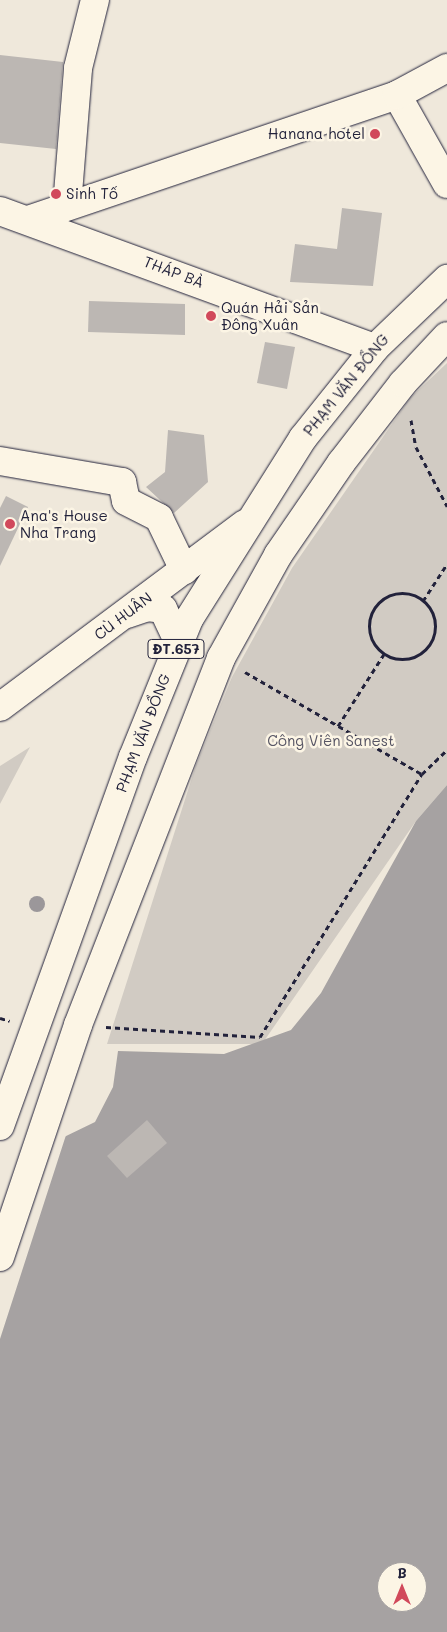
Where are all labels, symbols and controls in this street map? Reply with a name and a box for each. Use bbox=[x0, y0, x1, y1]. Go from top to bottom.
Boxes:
place label: Hanana hotel bbox=[268, 125, 365, 143]
marker: Hanana hotel bbox=[369, 128, 381, 140]
place label: Sinh Tố bbox=[66, 185, 118, 203]
marker: Sinh Tố bbox=[50, 188, 62, 200]
street label: THÁP BÀ bbox=[141, 252, 207, 292]
place label: Quán Hải Sản Đông Xuân bbox=[221, 298, 319, 333]
marker: Quán Hải Sản Đông Xuân bbox=[205, 310, 217, 322]
street label: PHẠM VĂN ĐỒNG bbox=[300, 331, 392, 439]
place label: Ana's House Nha Trang bbox=[20, 506, 108, 541]
marker: Ana's House Nha Trang bbox=[4, 518, 16, 530]
street label: CÙ HUÂN bbox=[91, 588, 155, 644]
road number: ĐT.657 bbox=[147, 638, 205, 661]
street label: PHẠM VĂN ĐỒNG bbox=[112, 671, 174, 795]
park label: Công Viên Sanest bbox=[267, 732, 395, 750]
north arrow bbox=[377, 1562, 427, 1612]
text: B bbox=[397, 1563, 407, 1582]

